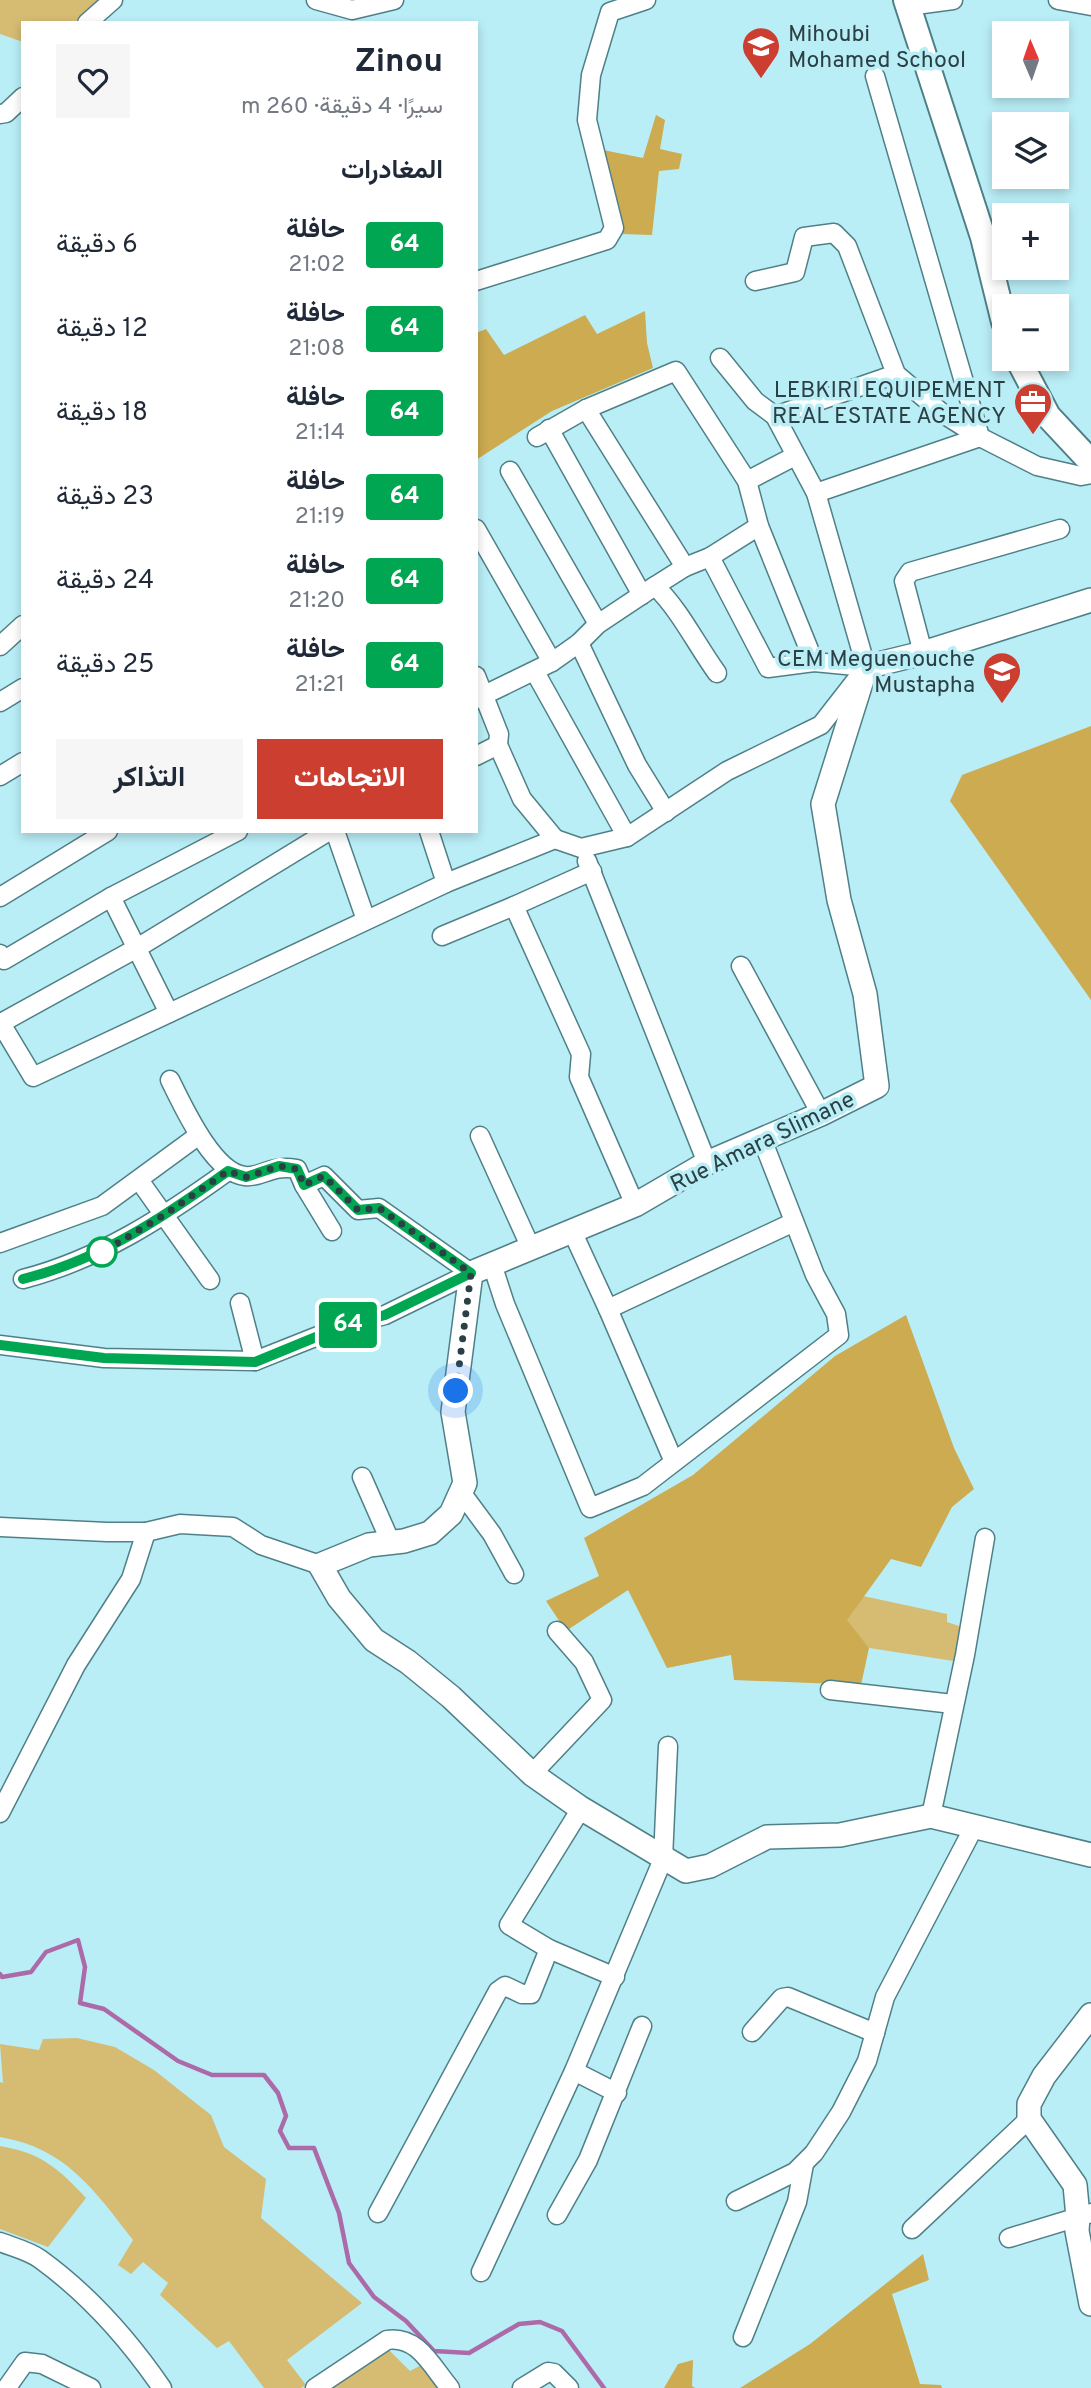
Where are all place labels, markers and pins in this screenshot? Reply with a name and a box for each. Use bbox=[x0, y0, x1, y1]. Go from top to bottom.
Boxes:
place label: Mihoubi Mohamed School bbox=[788, 21, 966, 76]
school or university icon: Mihoubi Mohamed School bbox=[740, 25, 782, 80]
place label: LEBKIRI EQUIPEMENT REAL ESTATE AGENCY bbox=[772, 377, 1006, 432]
office icon: LEBKIRI EQUIPEMENT REAL ESTATE AGENCY bbox=[1012, 381, 1054, 436]
place label: CEM Meguenouche Mustapha bbox=[777, 646, 975, 701]
school or university icon: CEM Meguenouche Mustapha bbox=[981, 650, 1023, 705]
unlabelled marker bbox=[87, 1237, 117, 1267]

